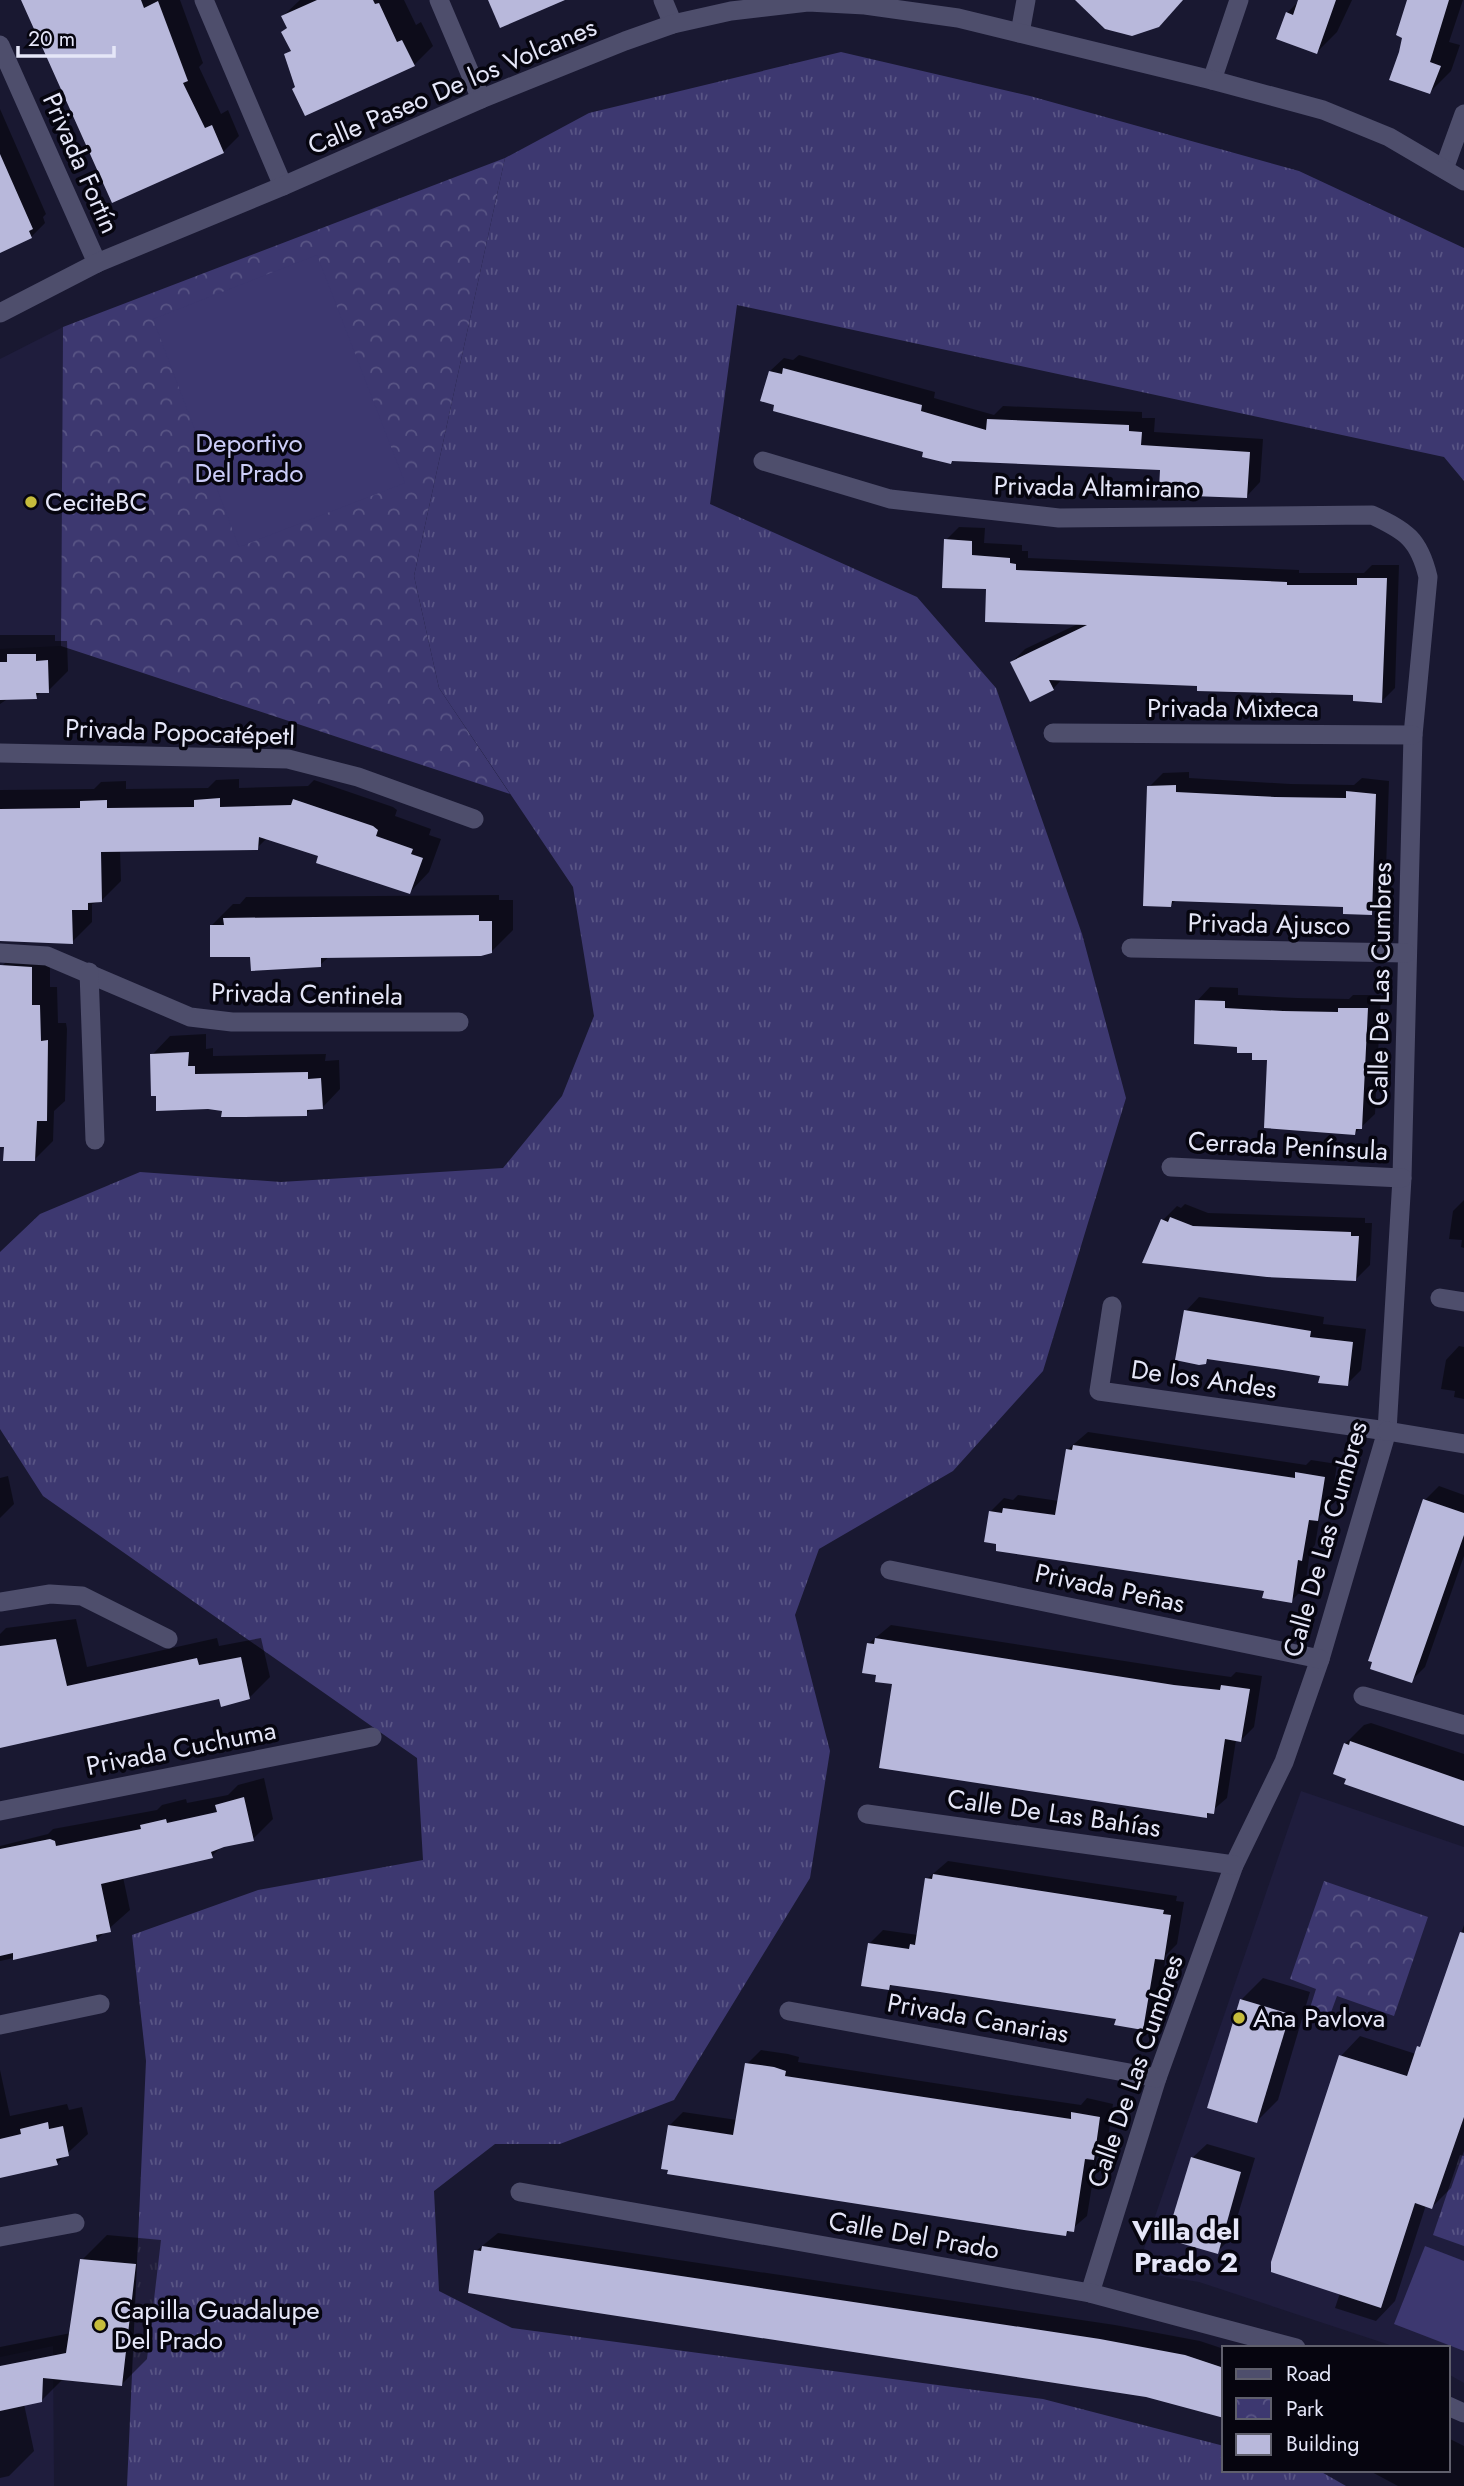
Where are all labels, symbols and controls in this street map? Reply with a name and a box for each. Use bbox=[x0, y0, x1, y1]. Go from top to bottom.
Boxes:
street label: Calle Paseo De los Volcanes bbox=[302, 8, 602, 164]
scale bar bbox=[18, 14, 114, 58]
text: 20 m bbox=[28, 24, 75, 54]
street label: Privada Fortín bbox=[33, 87, 129, 239]
park label: Deportivo Del Prado bbox=[194, 424, 304, 492]
street label: Privada Altamirano bbox=[993, 466, 1201, 508]
place label: CeciteBC bbox=[45, 483, 147, 521]
marker: CeciteBC bbox=[23, 494, 39, 510]
street label: Privada Mixteca bbox=[1147, 689, 1319, 727]
street label: Privada Popocatépetl bbox=[64, 709, 296, 755]
street label: Calle De Las Cumbres bbox=[1359, 862, 1401, 1106]
street label: Privada Ajusco bbox=[1187, 904, 1351, 944]
street label: Privada Centinela bbox=[211, 973, 403, 1015]
street label: Cerrada Península bbox=[1187, 1122, 1389, 1170]
street label: De los Andes bbox=[1129, 1350, 1279, 1408]
street label: Calle De Las Cumbres bbox=[1273, 1417, 1377, 1661]
street label: Privada Peñas bbox=[1032, 1554, 1188, 1622]
street label: Privada Cuchuma bbox=[83, 1711, 279, 1785]
street label: Calle De Las Bahías bbox=[945, 1779, 1163, 1847]
street label: Calle De Las Cumbres bbox=[1077, 1950, 1193, 2192]
street label: Privada Canarias bbox=[884, 1983, 1072, 2053]
place label: Ana Pavlova bbox=[1253, 1999, 1385, 2037]
marker: Ana Pavlova bbox=[1231, 2010, 1247, 2026]
street label: Calle Del Prado bbox=[826, 2201, 1002, 2269]
district label: Villa del Prado 2 bbox=[1131, 2210, 1240, 2283]
place label: Capilla Guadalupe Del Prado bbox=[114, 2291, 320, 2359]
marker: Capilla Guadalupe Del Prado bbox=[92, 2317, 108, 2333]
legend bbox=[1222, 2346, 1450, 2472]
text: Road bbox=[1286, 2359, 1331, 2389]
text: Park bbox=[1286, 2394, 1324, 2424]
text: Building bbox=[1286, 2429, 1359, 2459]

